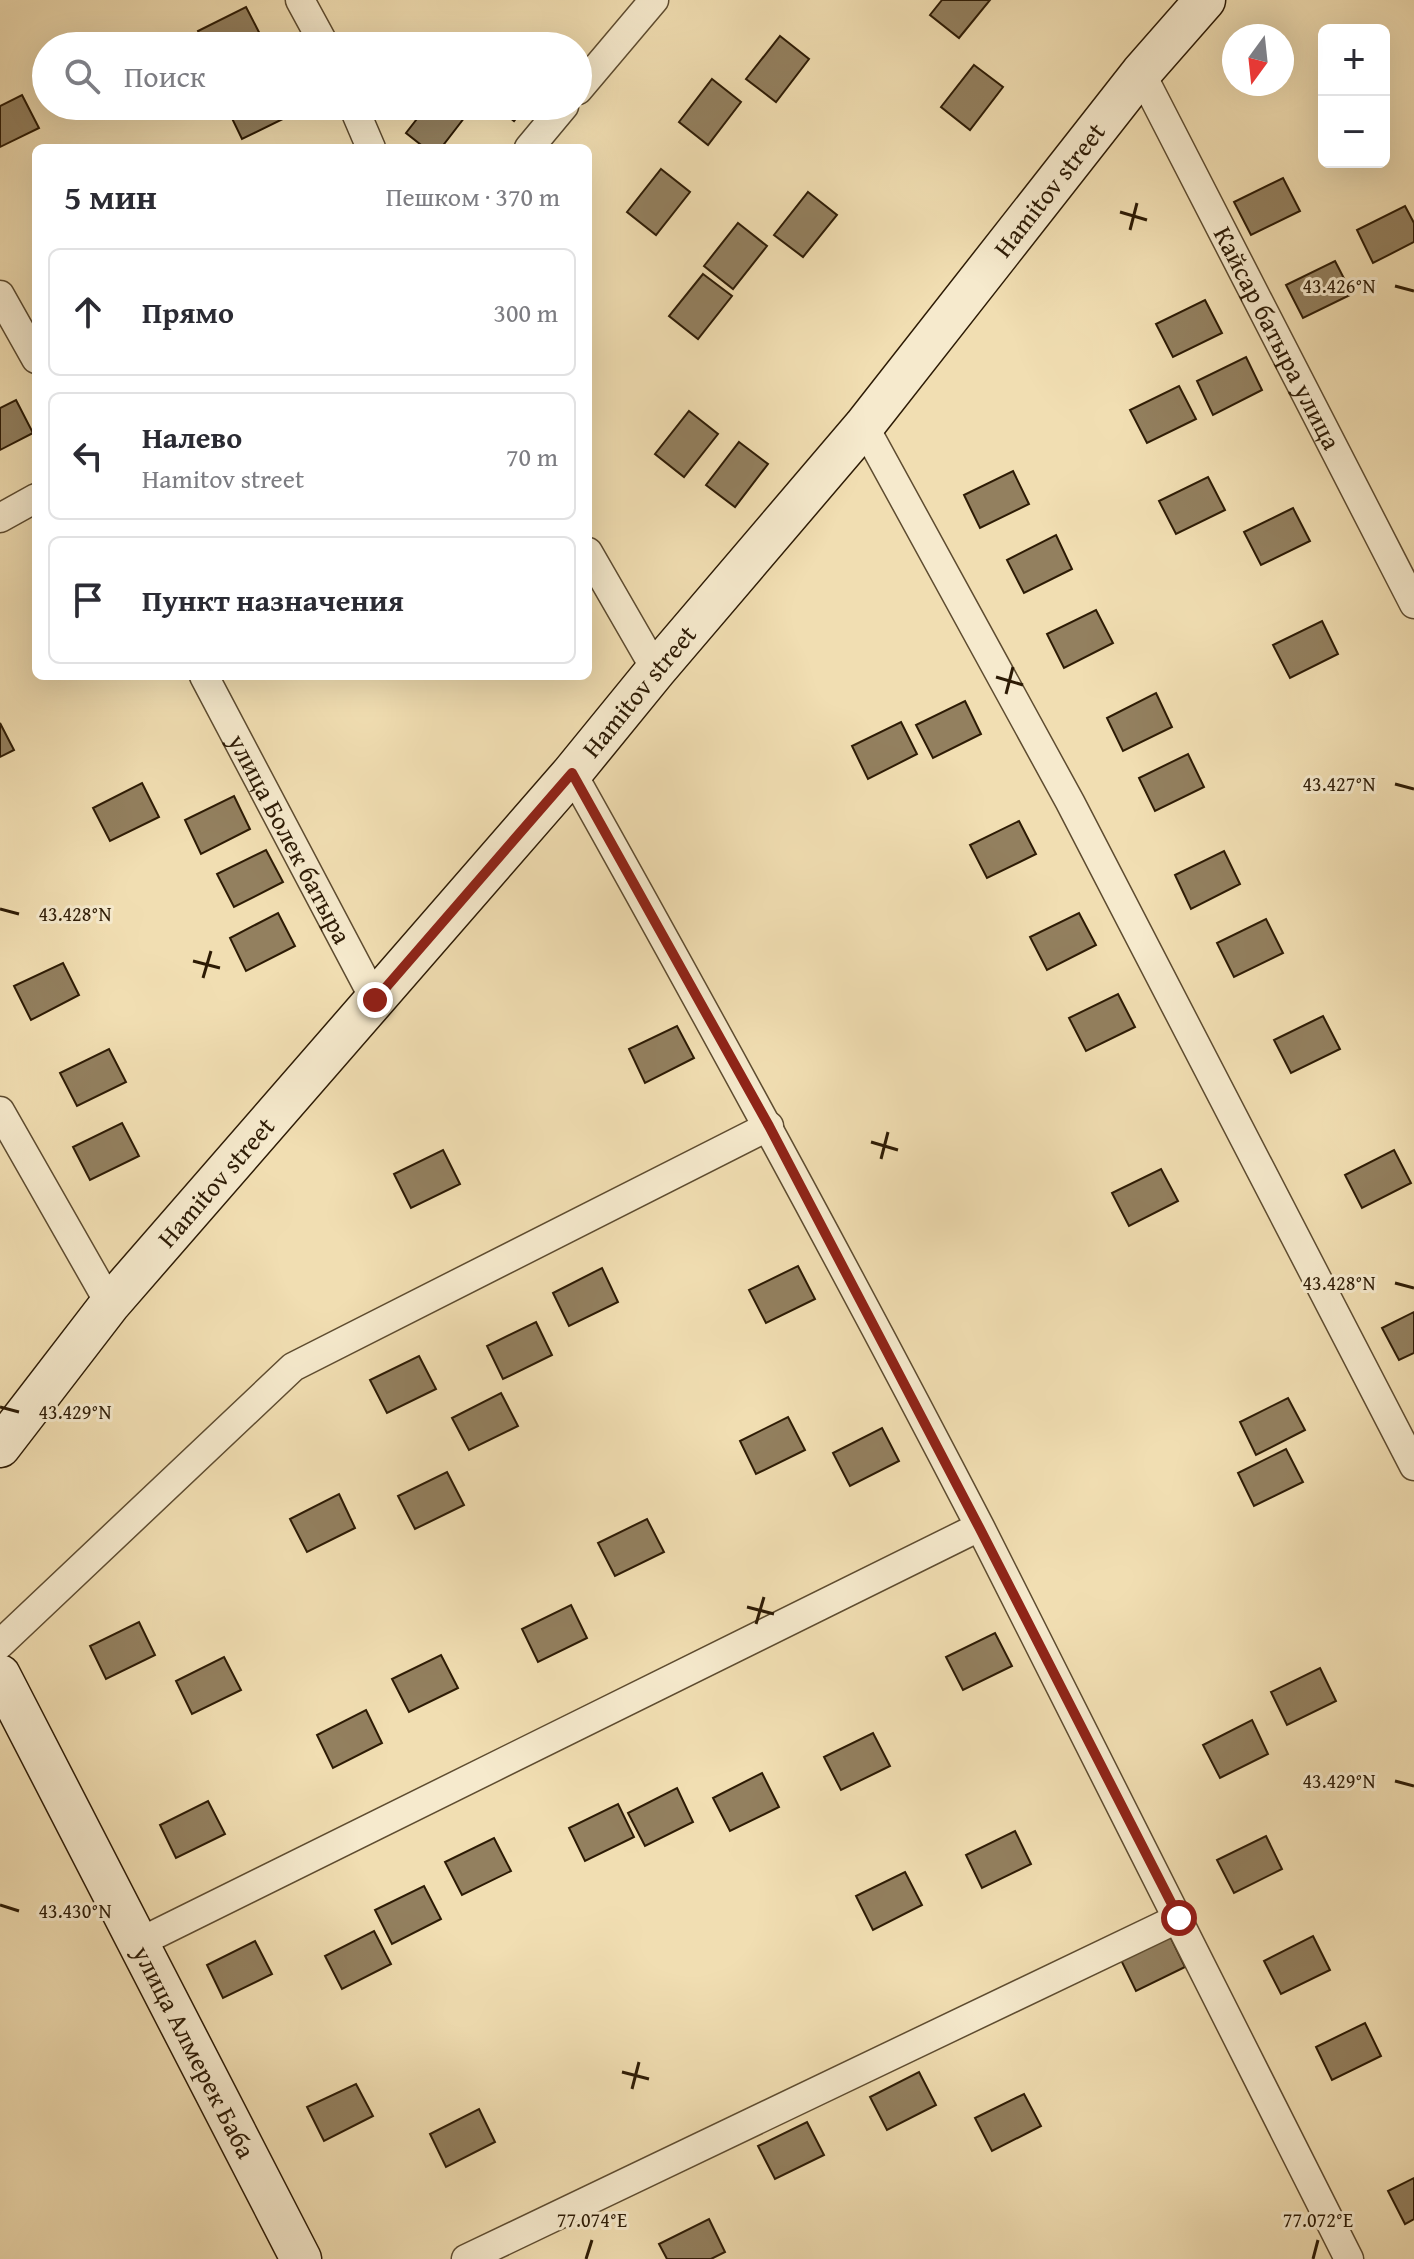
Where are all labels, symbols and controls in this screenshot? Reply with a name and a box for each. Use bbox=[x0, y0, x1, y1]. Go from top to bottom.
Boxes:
north arrow bbox=[1222, 24, 1294, 96]
map controls bbox=[1318, 24, 1390, 168]
button: + bbox=[1318, 24, 1390, 96]
search box bbox=[32, 32, 592, 120]
icon: search bbox=[60, 54, 104, 98]
text: Поиск bbox=[124, 54, 206, 98]
button: − bbox=[1318, 96, 1390, 168]
street label: Hamitov street bbox=[984, 114, 1114, 265]
text: 5 мин bbox=[64, 172, 157, 221]
text: Пешком · 370 m bbox=[386, 177, 560, 216]
street label: Кайсар батыра улица bbox=[1204, 219, 1352, 457]
text: 43.426°N bbox=[1302, 271, 1376, 300]
icon: ahead bbox=[66, 290, 110, 334]
text: Прямо bbox=[142, 290, 234, 334]
text: 300 m bbox=[493, 293, 558, 332]
text: Налево bbox=[142, 415, 242, 459]
icon: left bbox=[66, 434, 110, 478]
text: 70 m bbox=[506, 437, 558, 476]
text: Hamitov street bbox=[142, 459, 304, 498]
icon: arrive bbox=[66, 578, 110, 622]
text: Пункт назначения bbox=[142, 578, 404, 622]
street label: Hamitov street bbox=[572, 616, 705, 766]
street label: улица Болек батыра bbox=[218, 726, 362, 951]
text: 43.427°N bbox=[1302, 769, 1376, 798]
text: 43.428°N bbox=[38, 899, 112, 928]
route end bbox=[357, 982, 393, 1018]
street label: Hamitov street bbox=[148, 1108, 284, 1256]
text: 43.428°N bbox=[1302, 1268, 1376, 1297]
text: 43.429°N bbox=[38, 1397, 112, 1426]
text: 43.429°N bbox=[1302, 1766, 1376, 1795]
text: 43.430°N bbox=[38, 1896, 112, 1925]
route start bbox=[1161, 1900, 1197, 1936]
street label: улица Алмерек Баба bbox=[123, 1937, 266, 2166]
text: 77.074°E bbox=[557, 2205, 627, 2234]
text: 77.072°E bbox=[1283, 2205, 1353, 2234]

